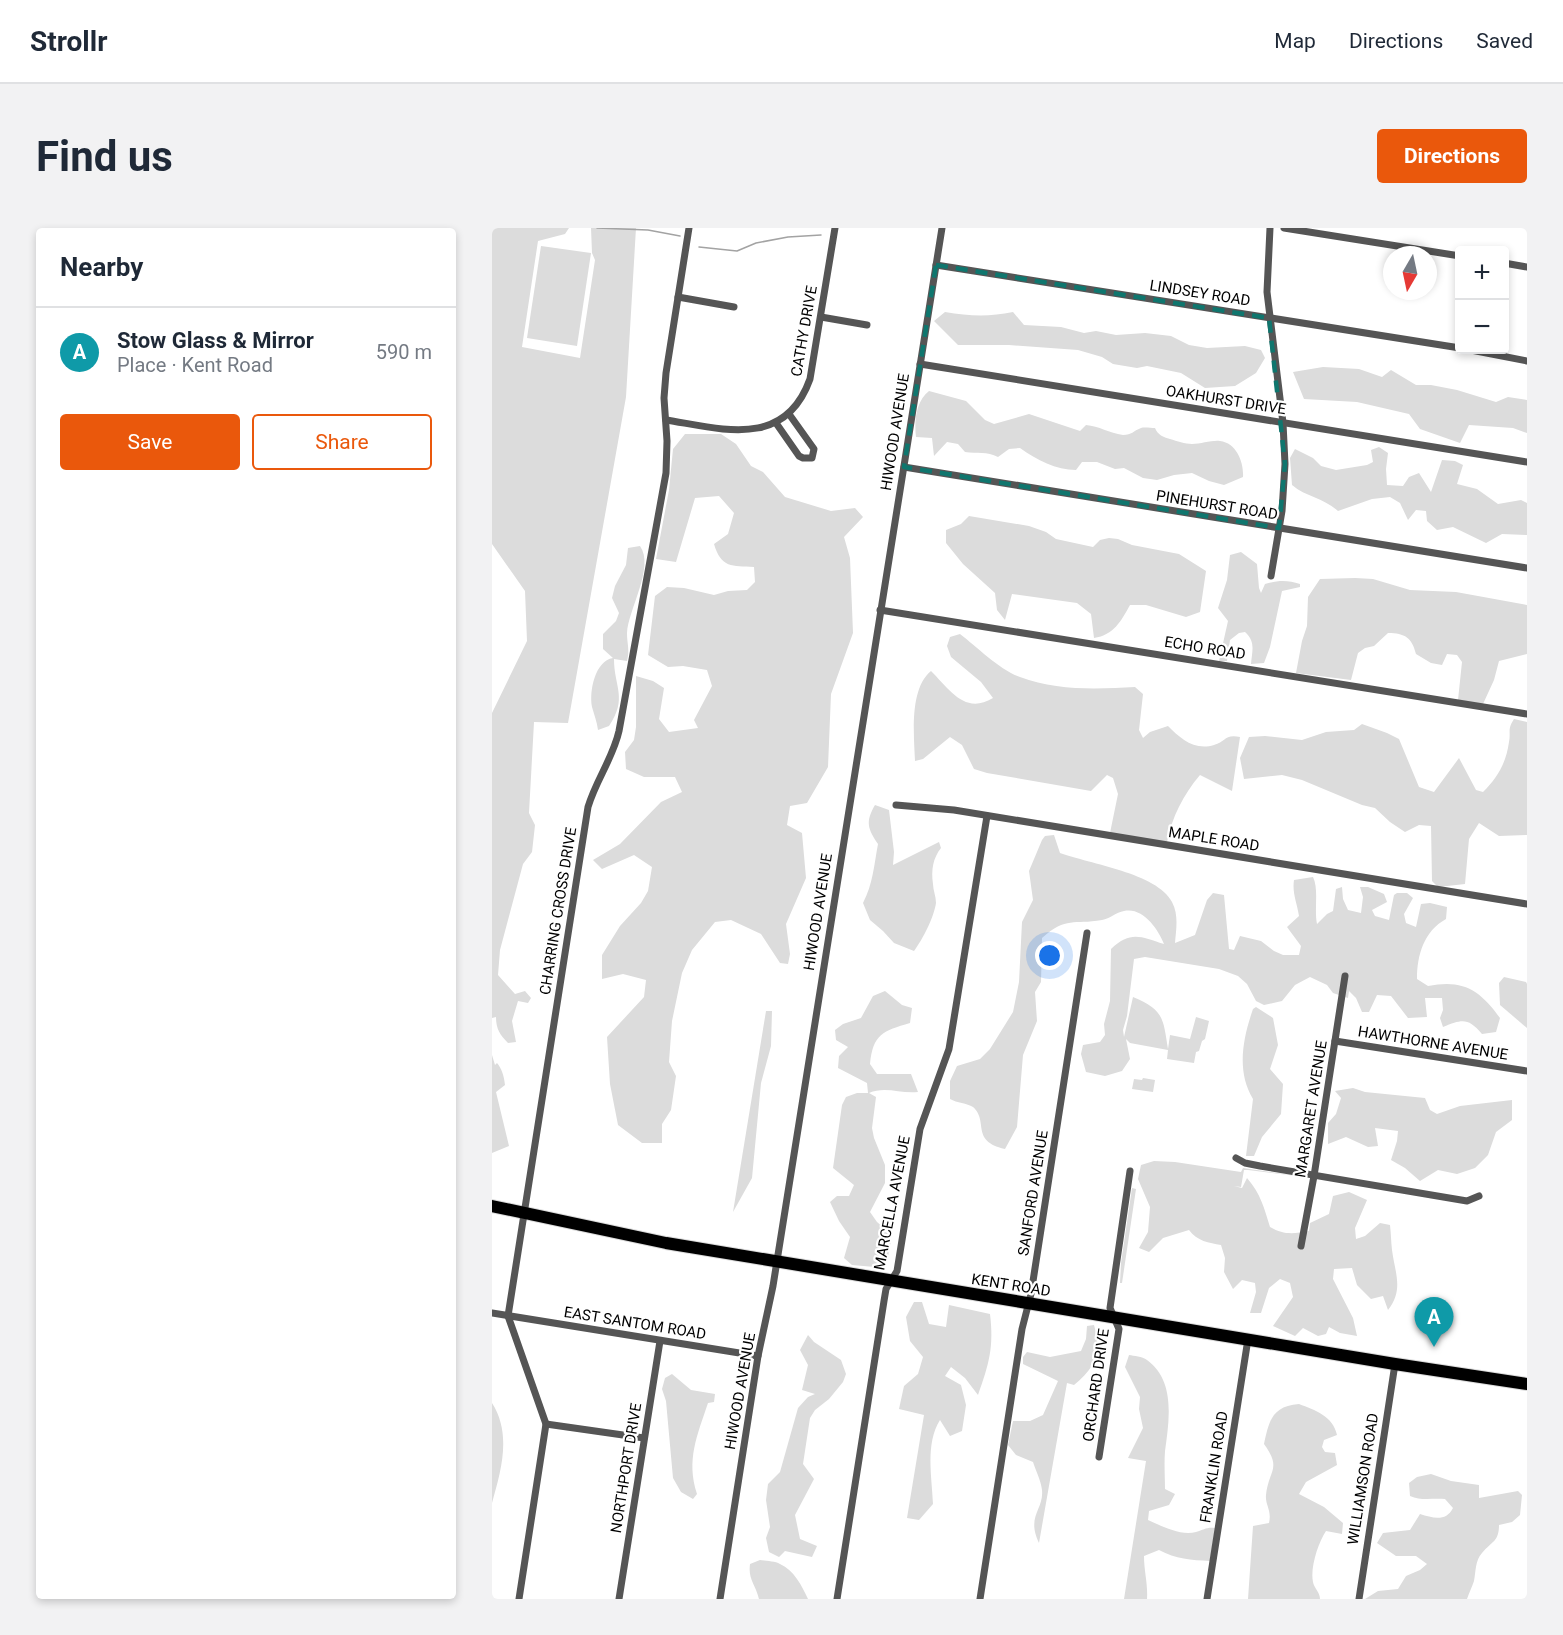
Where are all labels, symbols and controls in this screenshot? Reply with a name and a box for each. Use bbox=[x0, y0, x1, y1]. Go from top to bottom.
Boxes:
text: Strollr bbox=[30, 25, 107, 58]
text: Map bbox=[1274, 29, 1316, 53]
text: Directions bbox=[1349, 29, 1443, 53]
text: Saved bbox=[1476, 29, 1533, 53]
button: Directions bbox=[1377, 129, 1527, 183]
text: Find us bbox=[36, 132, 173, 181]
north arrow bbox=[1383, 246, 1437, 300]
map controls bbox=[1455, 246, 1509, 354]
button: + bbox=[1455, 246, 1509, 300]
text: Nearby bbox=[60, 252, 143, 282]
street label: LINDSEY ROAD bbox=[1148, 276, 1252, 310]
street label: CATHY DRIVE bbox=[787, 284, 821, 378]
button: − bbox=[1455, 300, 1509, 354]
text: Stow Glass & Mirror bbox=[117, 328, 314, 353]
text: A bbox=[73, 340, 86, 364]
text: 590 m bbox=[376, 340, 432, 364]
text: Place · Kent Road bbox=[117, 353, 273, 377]
street label: HIWOOD AVENUE bbox=[877, 372, 913, 492]
street label: OAKHURST DRIVE bbox=[1165, 382, 1288, 418]
button: Save bbox=[60, 414, 240, 470]
button: Share bbox=[252, 414, 432, 470]
street label: PINEHURST ROAD bbox=[1155, 487, 1279, 523]
street label: ECHO ROAD bbox=[1163, 633, 1247, 663]
street label: MAPLE ROAD bbox=[1167, 823, 1261, 855]
street label: CHARRING CROSS DRIVE bbox=[536, 825, 580, 996]
street label: HIWOOD AVENUE bbox=[800, 852, 836, 972]
your location bbox=[1035, 941, 1064, 970]
street label: HAWTHORNE AVENUE bbox=[1357, 1022, 1510, 1064]
street label: MARGARET AVENUE bbox=[1291, 1039, 1331, 1179]
street label: SANFORD AVENUE bbox=[1014, 1128, 1052, 1257]
street label: MARCELLA AVENUE bbox=[870, 1134, 914, 1272]
street label: KENT ROAD bbox=[970, 1270, 1052, 1300]
pin: A bbox=[1414, 1298, 1454, 1347]
street label: EAST SANTOM ROAD bbox=[563, 1303, 707, 1343]
street label: ORCHARD DRIVE bbox=[1079, 1327, 1113, 1443]
street label: HIWOOD AVENUE bbox=[721, 1331, 759, 1451]
street label: NORTHPORT DRIVE bbox=[607, 1401, 645, 1534]
street label: FRANKLIN ROAD bbox=[1196, 1410, 1232, 1524]
street label: WILLIAMSON ROAD bbox=[1344, 1412, 1382, 1546]

